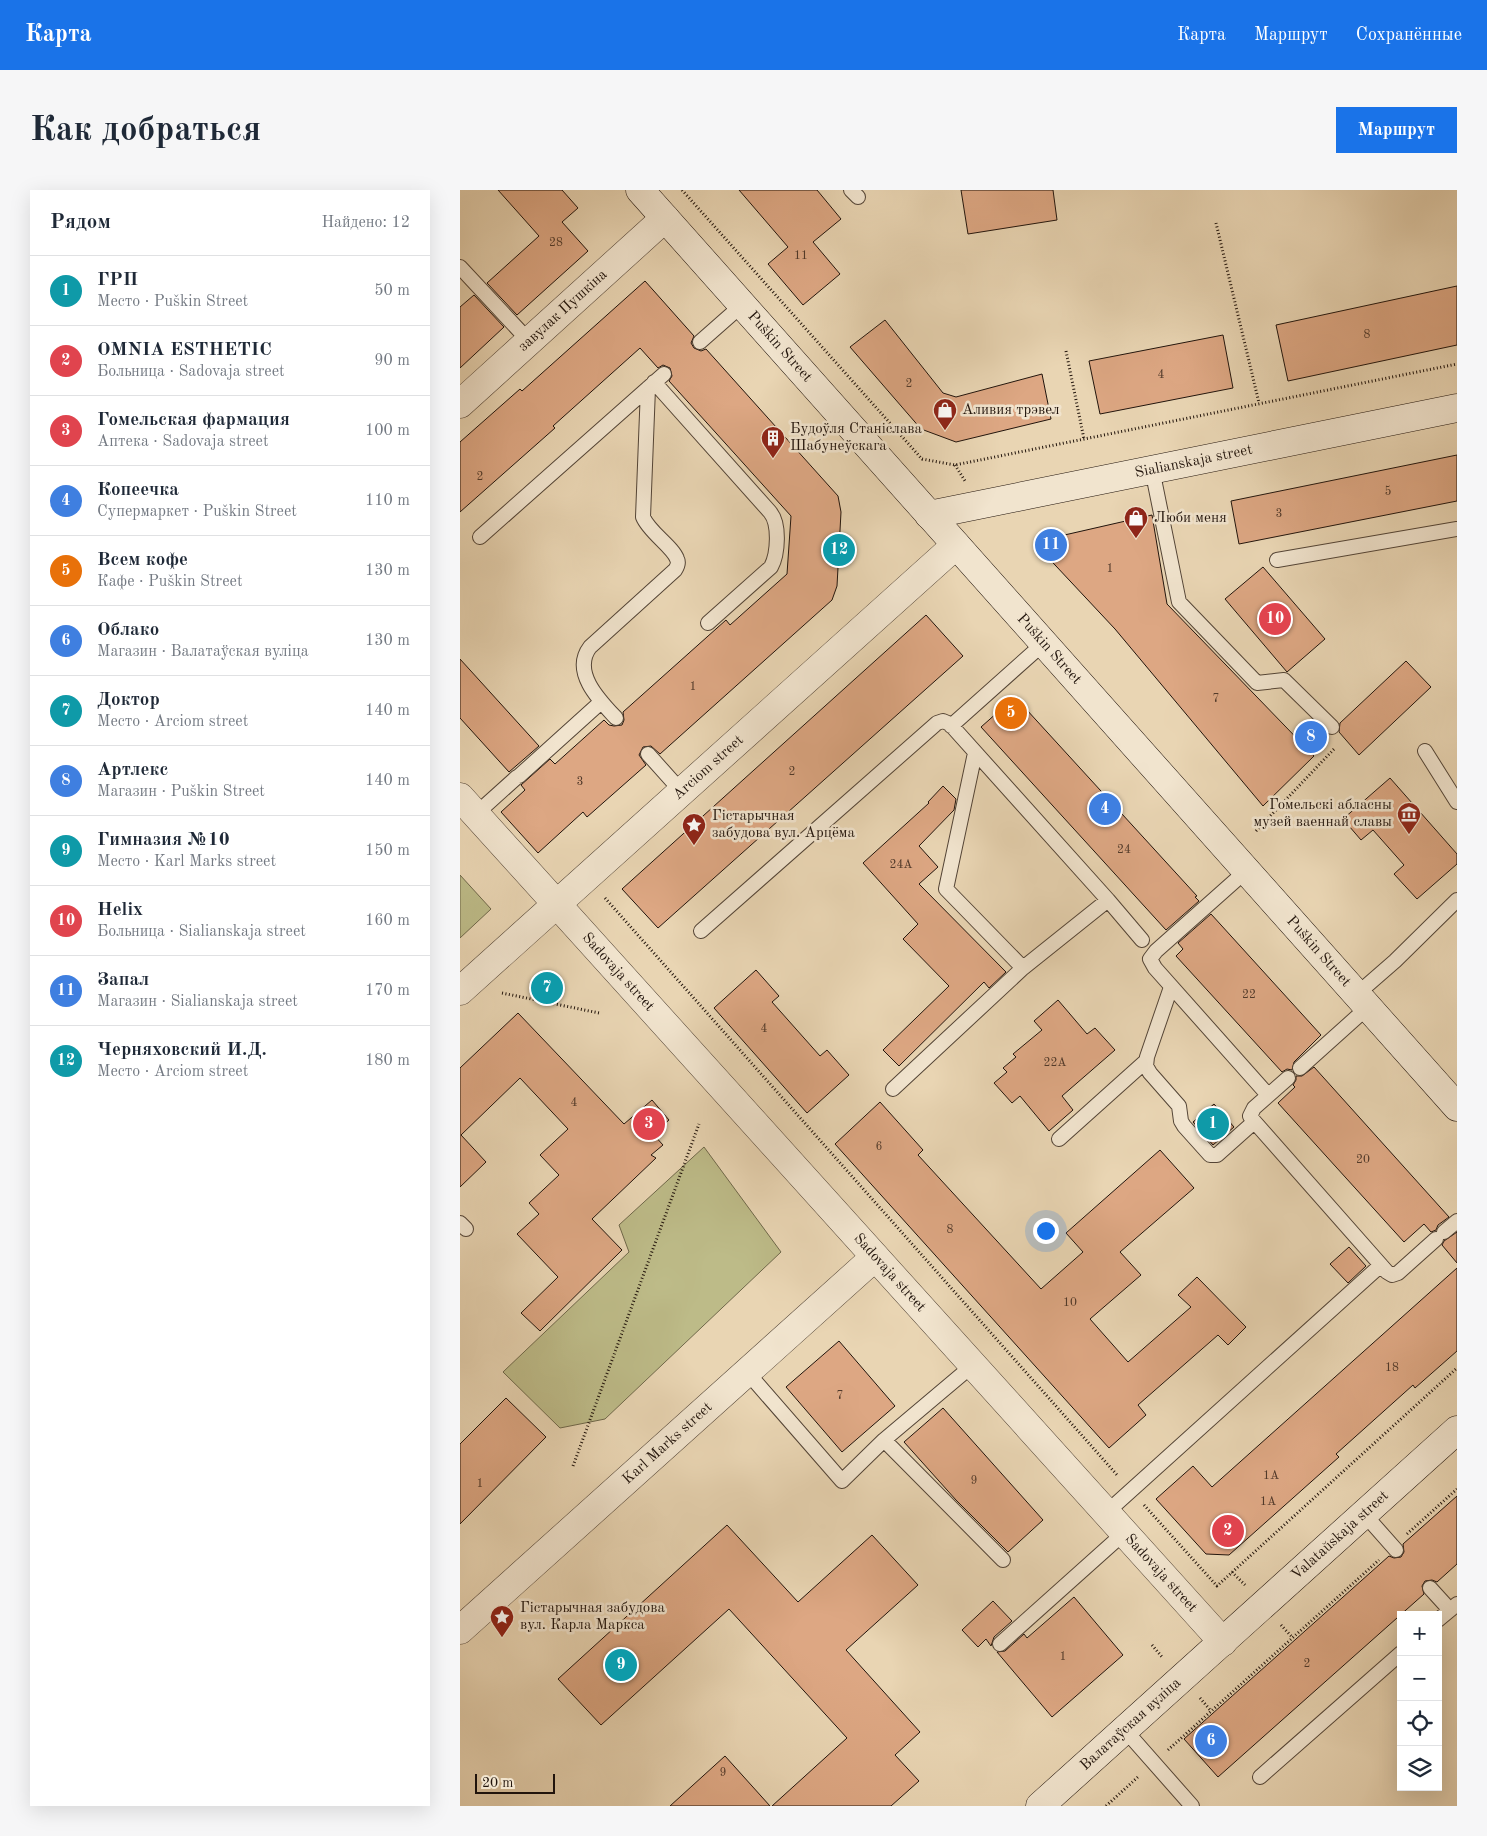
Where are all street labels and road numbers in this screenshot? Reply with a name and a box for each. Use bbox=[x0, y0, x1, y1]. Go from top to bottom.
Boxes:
street label: завулак Пушкіна bbox=[516, 267, 610, 354]
street label: Puškin Street bbox=[745, 309, 815, 385]
street label: Sialianskaja street bbox=[1133, 442, 1254, 481]
street label: Puškin Street bbox=[1014, 611, 1084, 687]
street label: Arciom street bbox=[670, 732, 746, 803]
street label: Puškin Street bbox=[1283, 913, 1354, 990]
street label: Sadovaja street bbox=[579, 930, 657, 1014]
street label: Sadovaja street bbox=[851, 1231, 929, 1315]
street label: Karl Marks street bbox=[620, 1400, 715, 1487]
street label: Valataŭskaja street bbox=[1289, 1488, 1392, 1583]
street label: Sadovaja street bbox=[1122, 1531, 1200, 1615]
street label: Валатаўская вуліца bbox=[1077, 1675, 1184, 1773]

